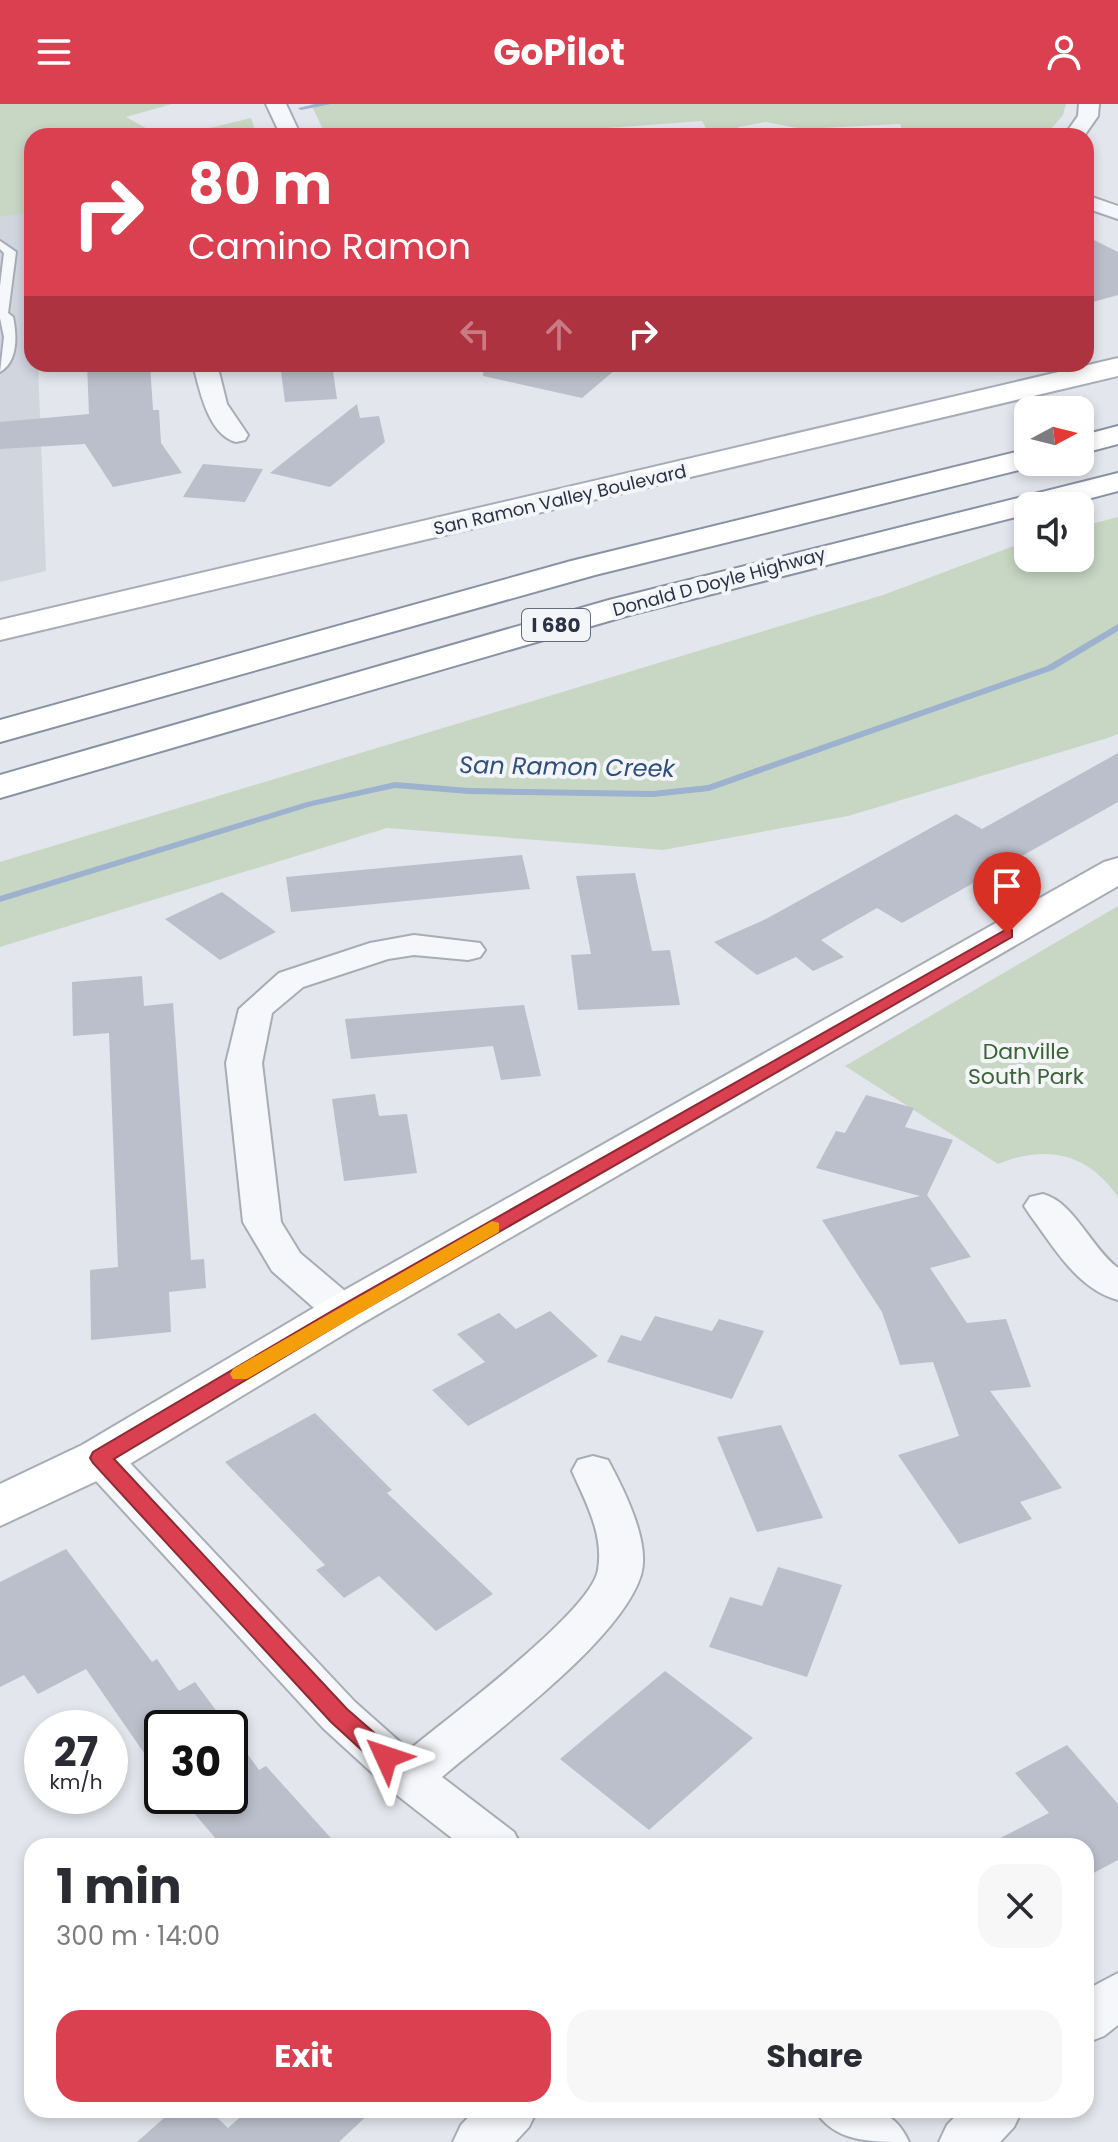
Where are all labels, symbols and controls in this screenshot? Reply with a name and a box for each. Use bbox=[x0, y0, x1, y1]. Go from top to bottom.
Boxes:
text: GoPilot bbox=[493, 27, 625, 78]
icon: menu bbox=[32, 30, 76, 74]
icon: person bbox=[1042, 30, 1086, 74]
text: 80 m bbox=[188, 145, 332, 224]
icon: right bbox=[56, 160, 160, 264]
text: Camino Ramon bbox=[188, 221, 471, 272]
icon: left bbox=[453, 312, 497, 356]
icon: ahead bbox=[537, 312, 581, 356]
icon: right bbox=[621, 312, 665, 356]
north arrow bbox=[1014, 396, 1094, 476]
map controls bbox=[1014, 396, 1094, 572]
street label: San Ramon Valley Boulevard bbox=[431, 458, 689, 541]
button: sound bbox=[1014, 492, 1094, 572]
street label: Donald D Doyle Highway bbox=[610, 541, 828, 622]
road number: I 680 bbox=[522, 609, 590, 641]
water label: San Ramon Creek bbox=[459, 748, 677, 785]
pin bbox=[973, 852, 1041, 934]
icon: arrive bbox=[985, 864, 1029, 908]
park label: Danville South Park bbox=[968, 1036, 1085, 1092]
speed limit sign: 30 bbox=[144, 1710, 248, 1814]
position arrow bbox=[344, 1715, 428, 1799]
text: 27 bbox=[54, 1724, 98, 1780]
text: km/h bbox=[49, 1768, 103, 1796]
text: 1 min bbox=[56, 1853, 182, 1920]
button: close bbox=[978, 1864, 1062, 1948]
text: 300 m · 14:00 bbox=[56, 1918, 220, 1954]
button: Exit bbox=[56, 2010, 551, 2102]
button: Share bbox=[567, 2010, 1062, 2102]

